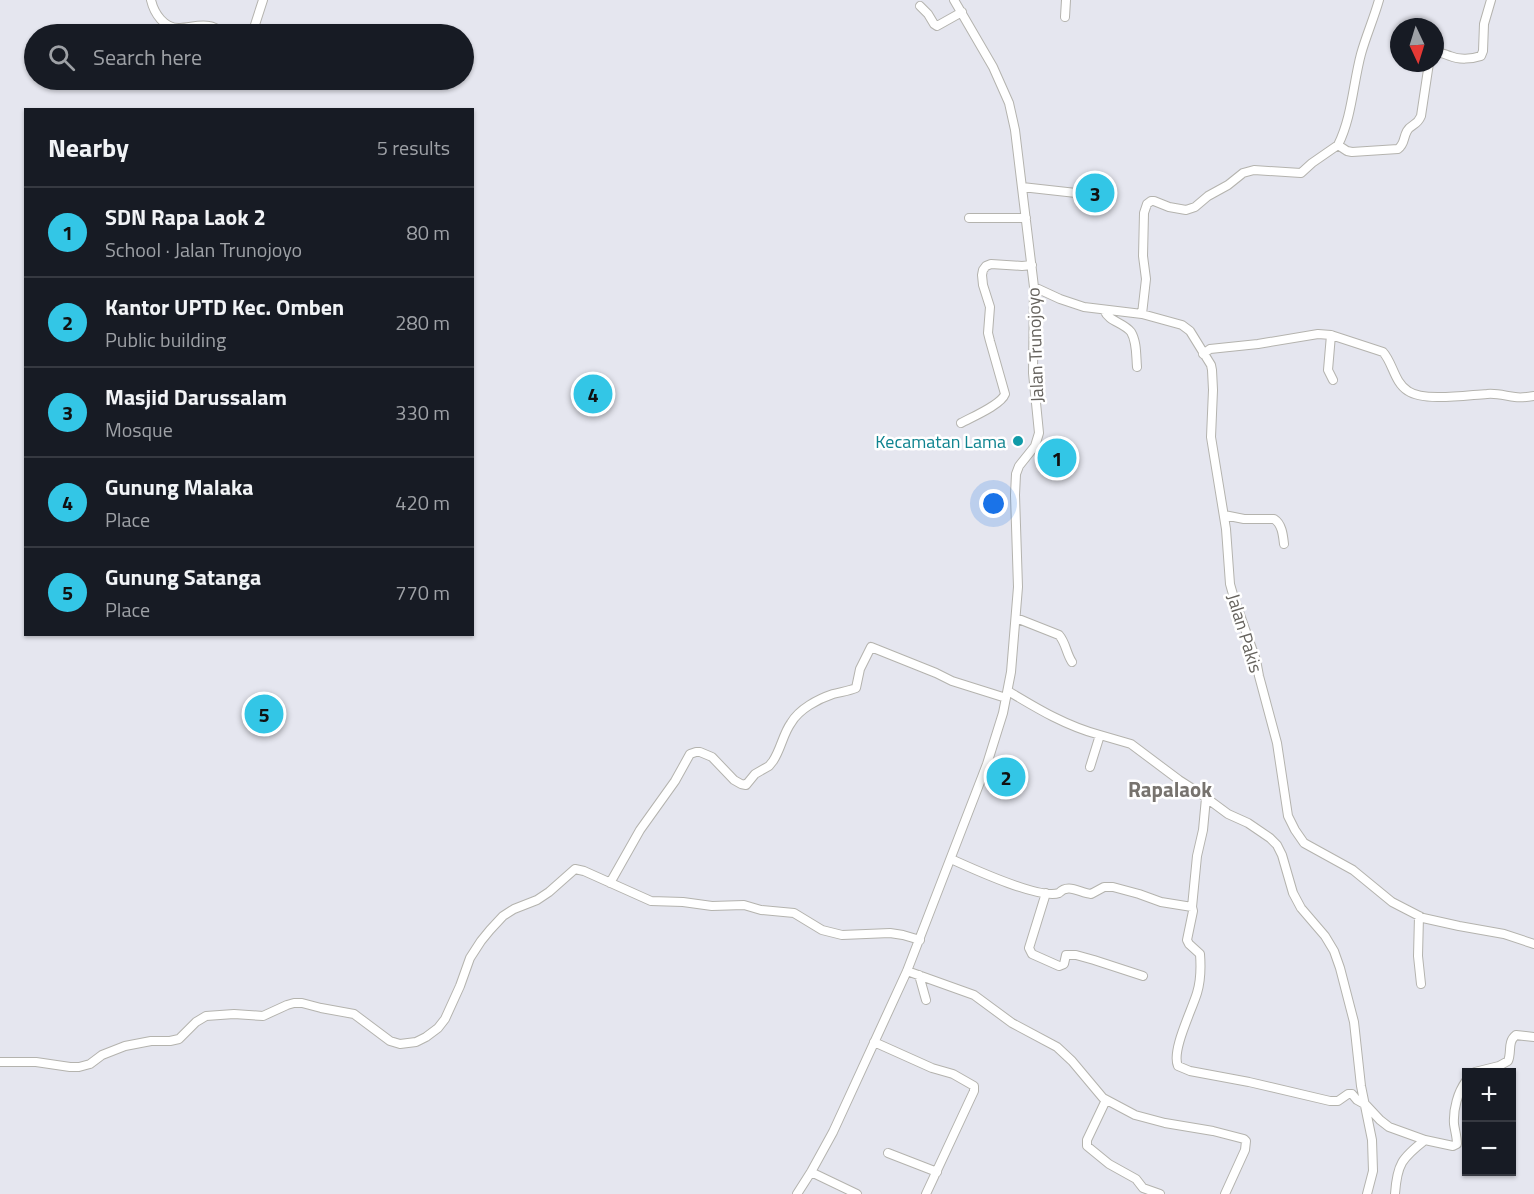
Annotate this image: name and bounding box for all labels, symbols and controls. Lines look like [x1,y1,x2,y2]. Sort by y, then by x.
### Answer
north arrow [1390,18,1444,72]
search box [24,24,474,90]
text: Search here [93,40,202,74]
icon: search [45,41,78,74]
text: Nearby [48,128,129,167]
text: 5 results [377,132,450,163]
pin: 3 [1076,170,1114,216]
text: SDN Rapa Laok 2 [105,200,266,234]
text: 1 [62,217,73,248]
text: 80 m [406,217,450,248]
text: School · Jalan Trunojoyo [105,234,302,265]
street label: Jalan Trunojoyo [1019,287,1051,403]
text: Kantor UPTD Kec. Omben [105,290,344,324]
text: 2 [62,307,73,338]
text: 280 m [395,307,450,338]
text: Public building [105,324,226,355]
pin: 4 [574,372,612,416]
text: Masjid Darussalam [105,380,287,414]
text: 3 [62,397,73,428]
text: 330 m [395,397,450,428]
text: Mosque [105,414,173,445]
place label: Kecamatan Lama [875,428,1006,455]
marker: Kecamatan Lama [1011,434,1025,448]
pin: 1 [1038,436,1076,480]
text: Gunung Malaka [105,470,254,504]
text: 4 [62,487,73,518]
text: 420 m [395,487,450,518]
your location [979,489,1008,518]
text: Place [105,504,150,535]
text: Gunung Satanga [105,560,261,594]
text: 5 [62,577,73,608]
text: 770 m [395,577,450,608]
street label: Jalan Pakis [1220,590,1270,676]
text: Place [105,594,150,625]
pin: 5 [244,692,284,736]
pin: 2 [986,754,1026,800]
district label: Rapalaok [1128,773,1212,805]
map controls [1462,1068,1516,1176]
button: + [1462,1068,1516,1122]
button: − [1462,1122,1516,1176]

